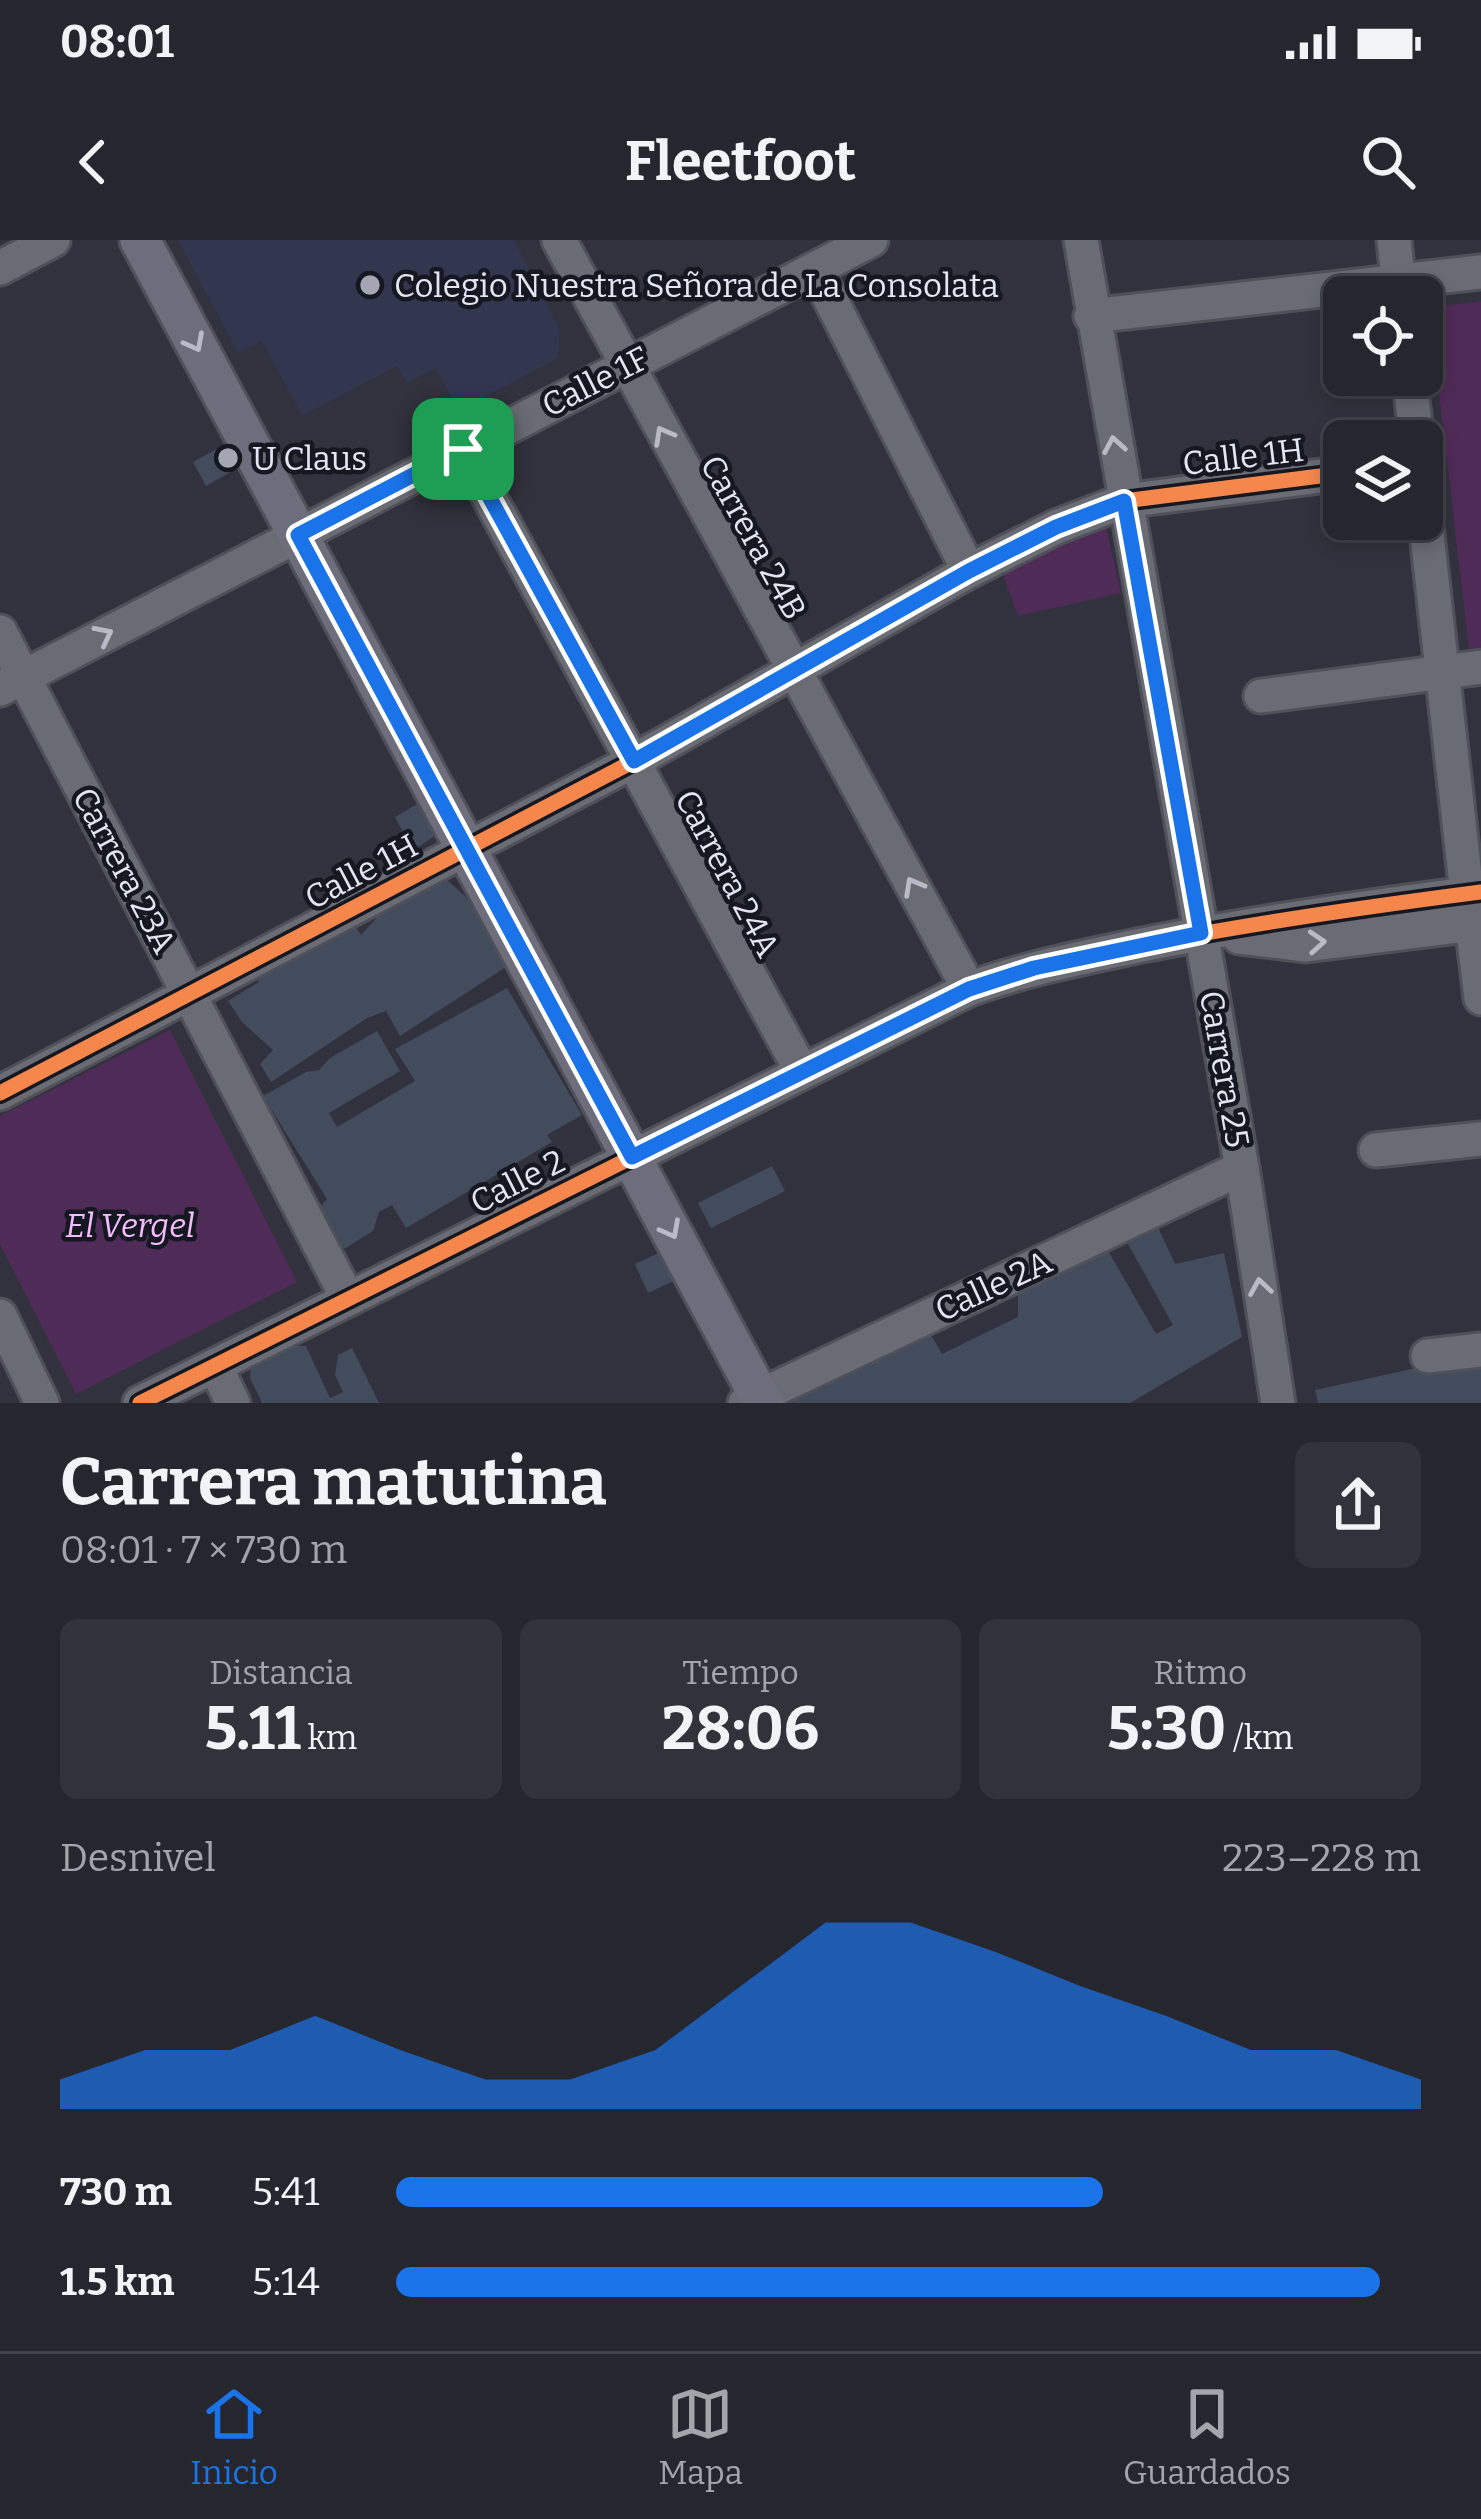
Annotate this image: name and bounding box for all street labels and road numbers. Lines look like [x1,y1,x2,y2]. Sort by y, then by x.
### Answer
street label: Calle 1F [535,338,655,426]
street label: Calle 1H [1180,430,1306,484]
street label: Carrera 24B [692,448,815,626]
street label: Carrera 23A [64,781,185,961]
street label: Carrera 24A [666,783,788,964]
street label: Calle 1H [298,826,425,918]
street label: Carrera 25 [1191,988,1257,1151]
street label: Calle 2 [464,1141,571,1222]
street label: Calle 2A [929,1241,1058,1330]

